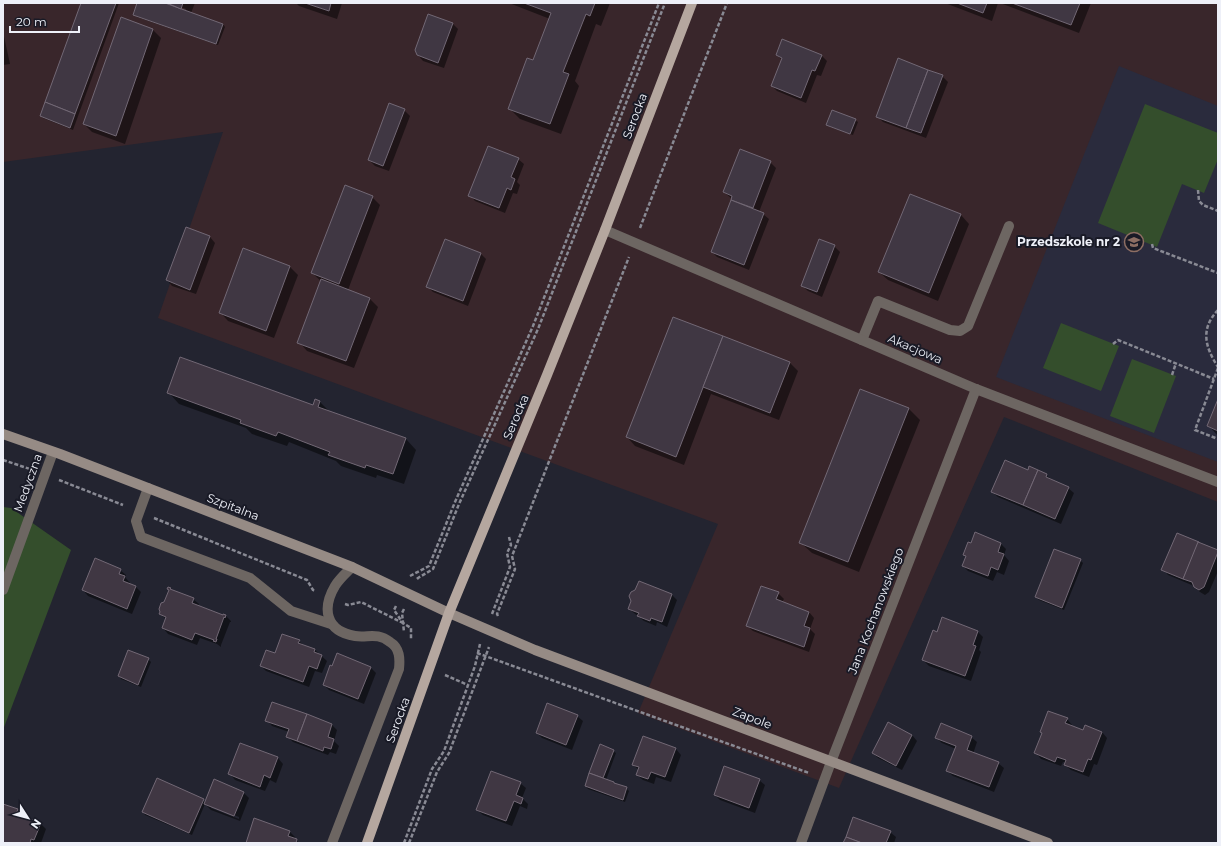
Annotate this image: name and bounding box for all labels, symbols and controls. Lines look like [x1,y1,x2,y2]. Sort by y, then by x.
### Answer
scale bar [10,8,79,34]
text: 20 m [16,14,47,29]
street label: Serocka [619,91,650,141]
school or university icon: Przedszkole nr 2 [1123,231,1145,253]
place label: Przedszkole nr 2 [1017,234,1120,249]
street label: Akacjowa [886,330,945,367]
street label: Serocka [499,392,532,442]
street label: Medyczna [10,452,45,514]
street label: Szpitalna [205,490,261,523]
street label: Jana Kochanowskiego [844,545,907,677]
street label: Serocka [382,695,413,745]
street label: Zapole [730,703,774,732]
north arrow [8,798,48,838]
text: N [28,816,44,832]

